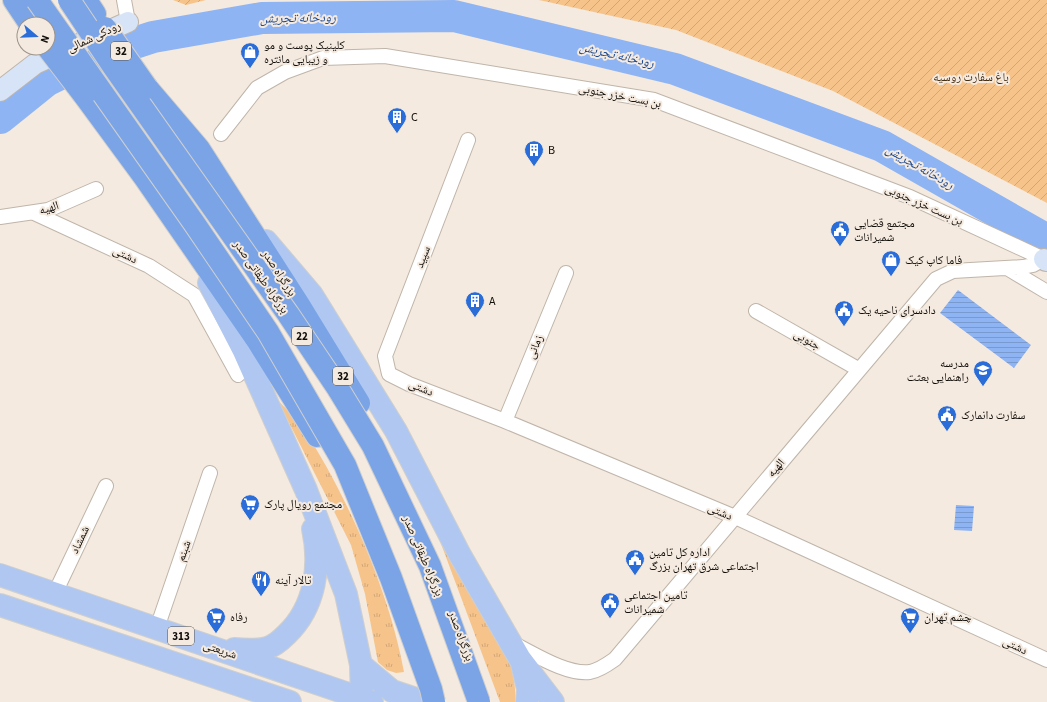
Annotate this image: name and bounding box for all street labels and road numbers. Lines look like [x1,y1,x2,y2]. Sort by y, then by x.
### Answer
street label: رودکی شمالی [64,17,124,57]
road number: 32 [111,42,131,60]
street label: بن بست خزر جنوبی [577,80,663,112]
street label: بن بست خزر جنوبی [882,180,966,230]
street label: الهیه [37,197,61,219]
street label: بزرگراه طبقاتی صدر [229,236,293,317]
street label: دشتی [110,242,140,268]
street label: سپید [411,243,435,270]
street label: بزرگراه صدر [257,246,300,300]
street label: جنوبی [790,326,824,355]
road number: 22 [292,327,312,345]
street label: زمانی [522,332,548,362]
road number: 32 [333,367,353,385]
street label: دشتی [406,375,436,401]
street label: الهیه [763,455,789,481]
street label: دشتی [705,499,735,525]
street label: بزرگراه طبقاتی صدر [398,512,448,599]
street label: شمشاد [66,523,94,557]
street label: شبنم [173,538,196,564]
street label: بزرگراه صدر [444,607,478,664]
road number: 313 [168,627,194,645]
street label: دشتی [1000,633,1030,659]
street label: شریعتی [201,636,239,664]

